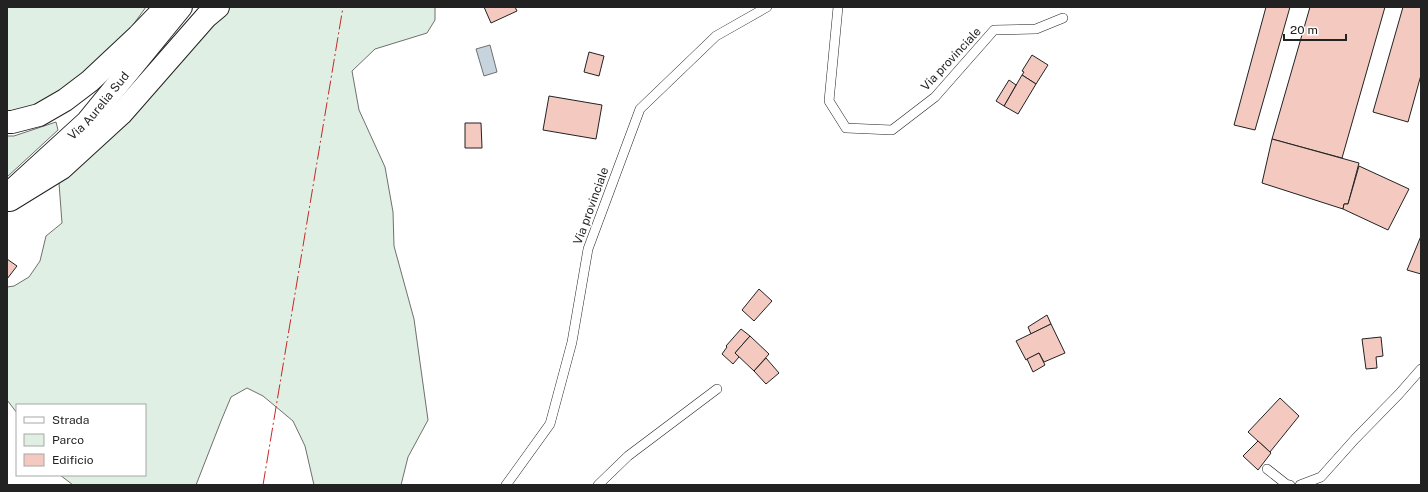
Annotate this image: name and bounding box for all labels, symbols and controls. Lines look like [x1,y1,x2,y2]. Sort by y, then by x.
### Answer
scale bar [1284,16,1346,42]
text: 20 m [1290,23,1318,37]
street label: Via provinciale [918,24,984,93]
street label: Via Aurelia Sud [65,69,132,143]
street label: Via provinciale [571,165,612,247]
legend [16,404,146,476]
text: Strada [52,413,89,427]
text: Parco [52,433,84,447]
text: Edificio [52,453,94,467]

